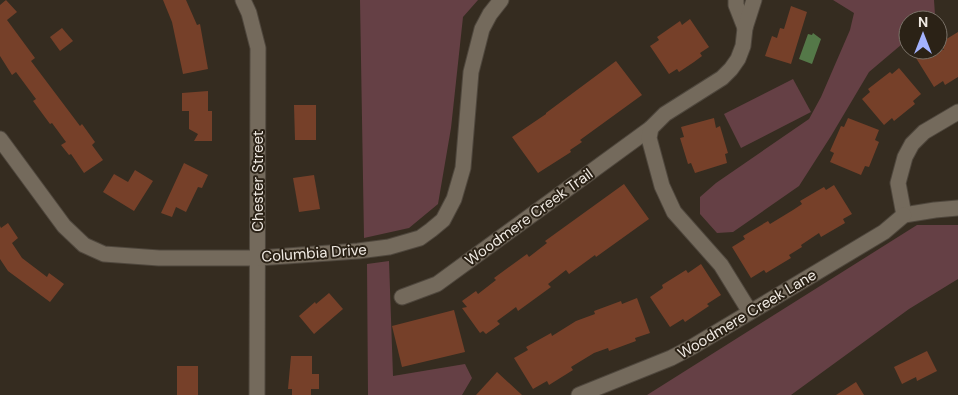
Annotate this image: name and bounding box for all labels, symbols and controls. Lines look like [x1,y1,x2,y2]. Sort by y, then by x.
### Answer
north arrow [898,10,948,60]
text: N [918,13,928,31]
street label: Chester Street [248,130,268,232]
street label: Woodmere Creek Trail [461,164,597,270]
street label: Columbia Drive [261,239,367,267]
street label: Woodmere Creek Lane [674,265,820,363]

